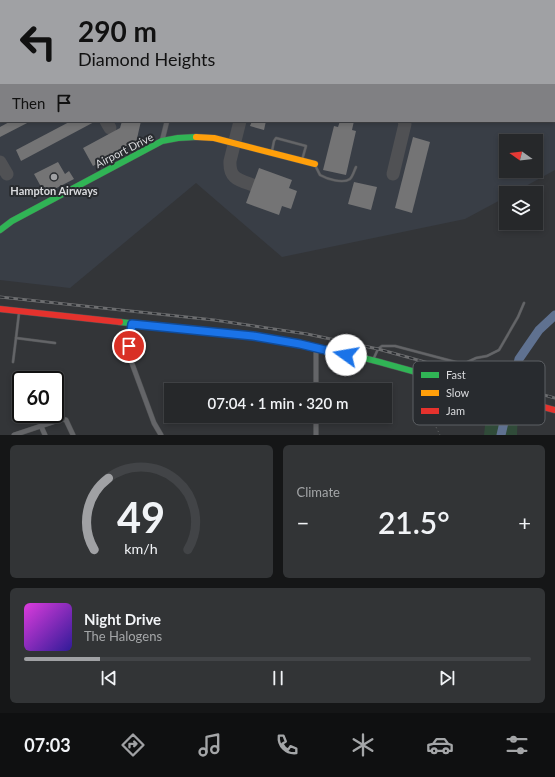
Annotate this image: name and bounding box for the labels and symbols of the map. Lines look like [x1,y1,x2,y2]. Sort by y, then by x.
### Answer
street label: Airport Drive [93,130,155,170]
north arrow [499,134,543,178]
marker: Hampton Airways [49,172,59,182]
place label: Hampton Airways [10,184,98,197]
pin [112,329,146,363]
position arrow [325,334,367,376]
legend [413,361,545,425]
text: Fast [446,368,466,381]
speed limit sign: 60 [12,371,64,423]
text: Slow [446,386,470,399]
text: Jam [446,404,465,417]

